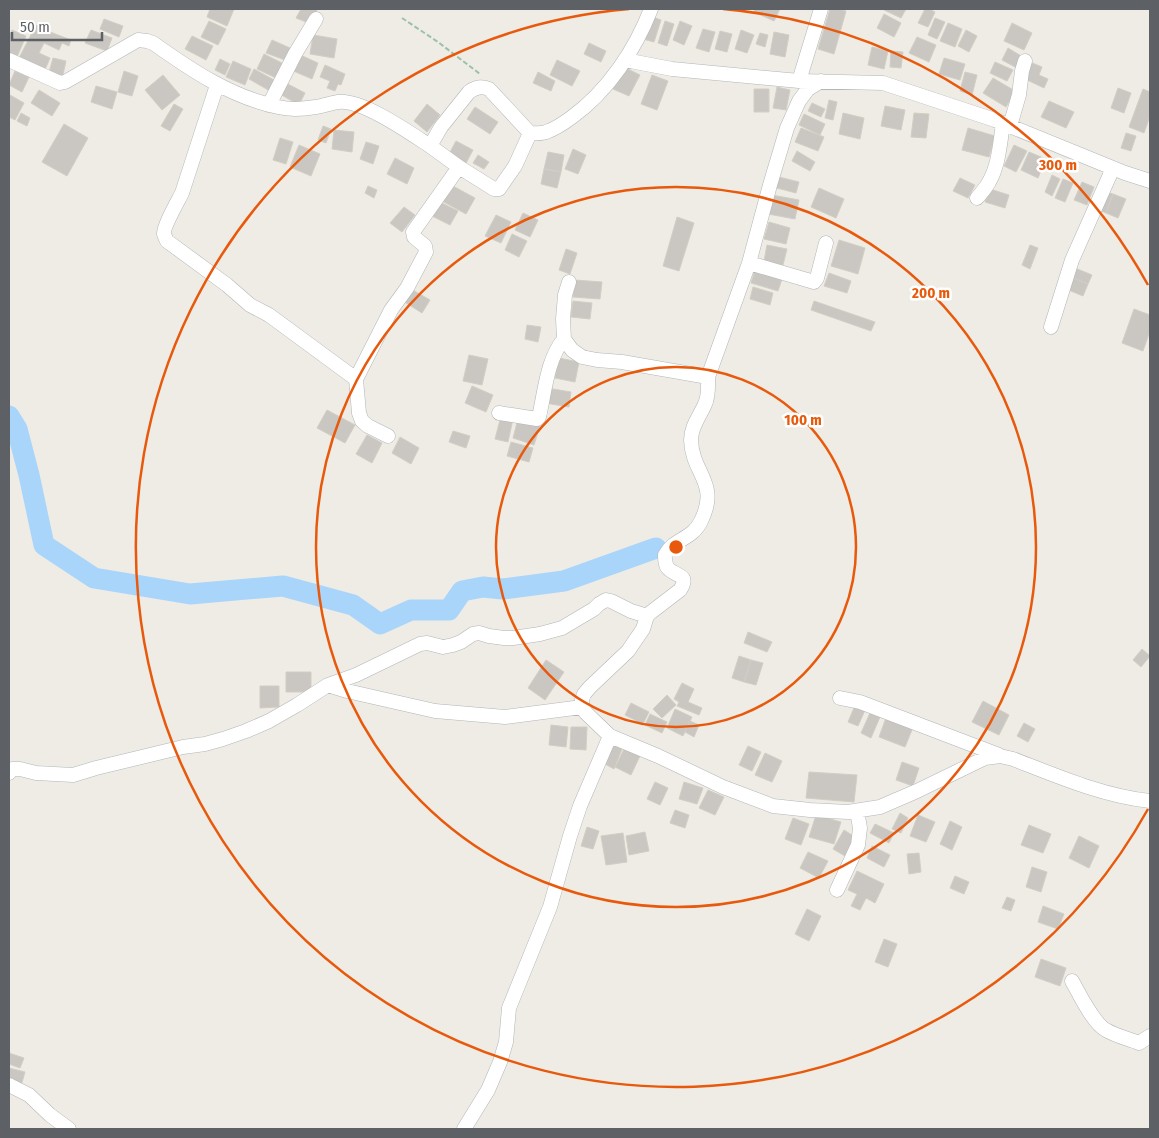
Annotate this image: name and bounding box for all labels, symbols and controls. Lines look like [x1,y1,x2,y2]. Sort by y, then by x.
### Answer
scale bar [12,10,102,42]
text: 50 m [20,18,50,36]
text: 300 m [1038,156,1077,174]
text: 200 m [911,284,950,302]
text: 100 m [784,411,822,429]
centre of rings [667,538,685,556]

